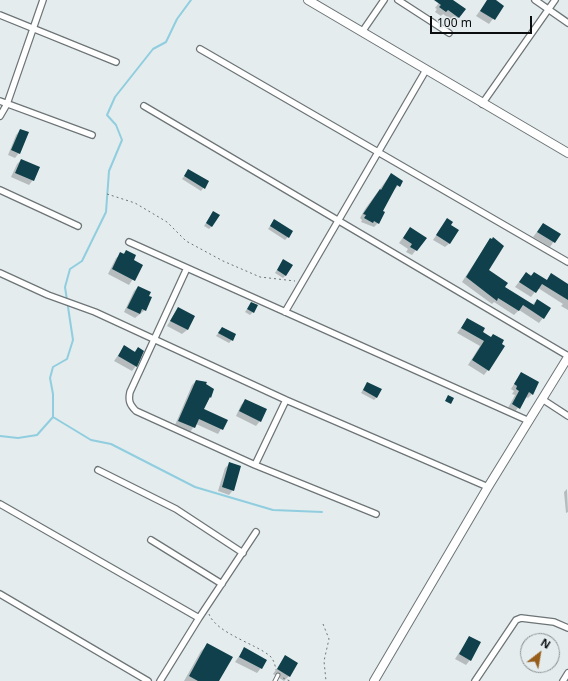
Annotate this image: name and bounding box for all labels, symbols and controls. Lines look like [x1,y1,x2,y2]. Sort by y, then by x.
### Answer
scale bar [432,8,534,34]
text: 100 m [437,14,472,31]
north arrow [520,633,560,673]
text: N [538,634,554,652]

